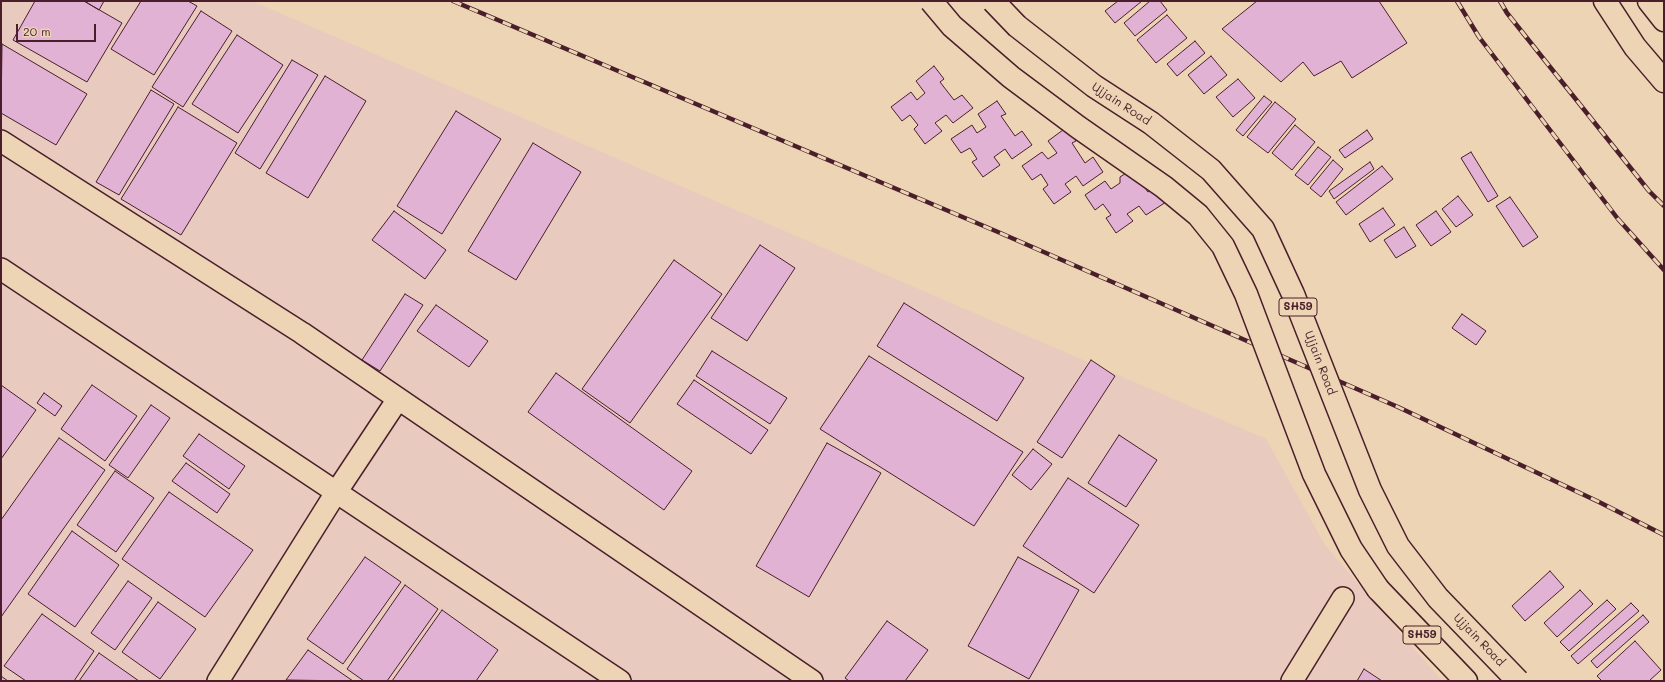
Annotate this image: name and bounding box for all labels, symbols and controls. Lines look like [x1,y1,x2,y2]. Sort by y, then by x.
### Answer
scale bar [18,16,98,42]
text: 20 m [23,23,51,39]
street label: Ujjain Road [1089,80,1153,128]
road number: SH59 [1279,298,1317,316]
street label: Ujjain Road [1301,329,1339,397]
street label: Ujjain Road [1450,611,1508,669]
road number: SH59 [1403,626,1441,644]

